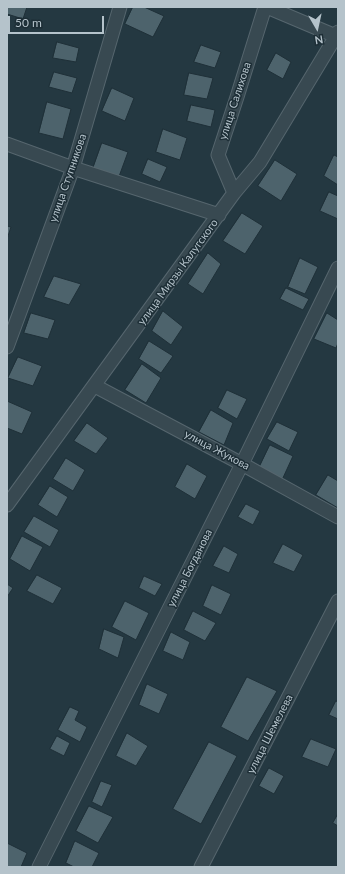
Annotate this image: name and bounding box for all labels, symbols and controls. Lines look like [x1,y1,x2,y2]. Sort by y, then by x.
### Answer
scale bar [10,8,106,34]
north arrow [297,8,337,48]
text: 50 m [15,15,42,30]
text: N [314,33,324,47]
street label: улица Салихова [216,61,254,141]
street label: улица Ступникова [47,132,89,224]
street label: улица Мирзы Калугского [135,216,221,328]
street label: улица Жукова [182,427,252,473]
street label: улица Богданова [165,527,215,609]
street label: улица Шемелева [244,692,296,776]

